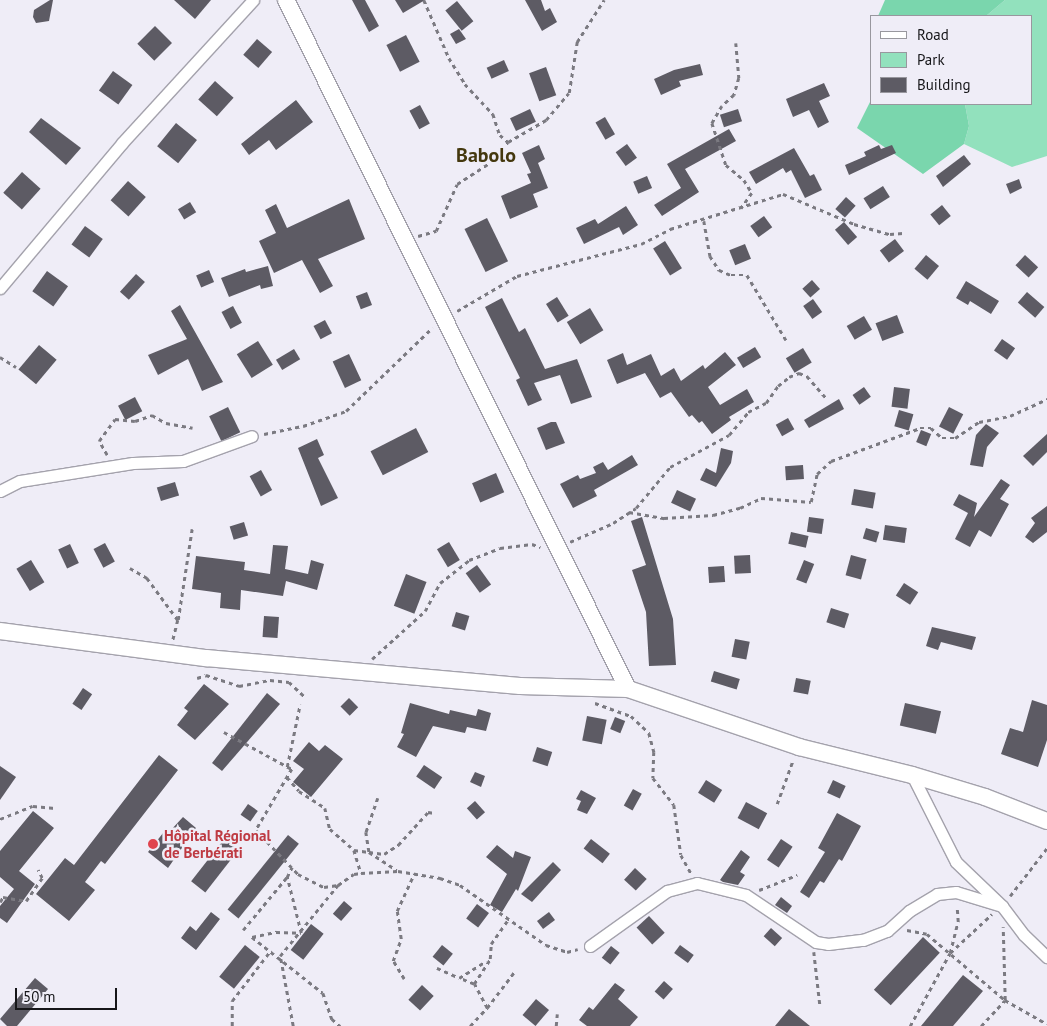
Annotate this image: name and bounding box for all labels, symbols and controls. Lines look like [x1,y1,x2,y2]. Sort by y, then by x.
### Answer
legend [870,15,1032,105]
text: Road [917,25,949,44]
text: Park [917,50,945,69]
text: Building [917,75,971,94]
district label: Babolo [456,143,516,167]
place label: Hôpital Régional de Berbérati [164,826,271,861]
marker: Hôpital Régional de Berbérati [146,837,160,851]
scale bar [18,978,120,1010]
text: 50 m [23,987,56,1006]

